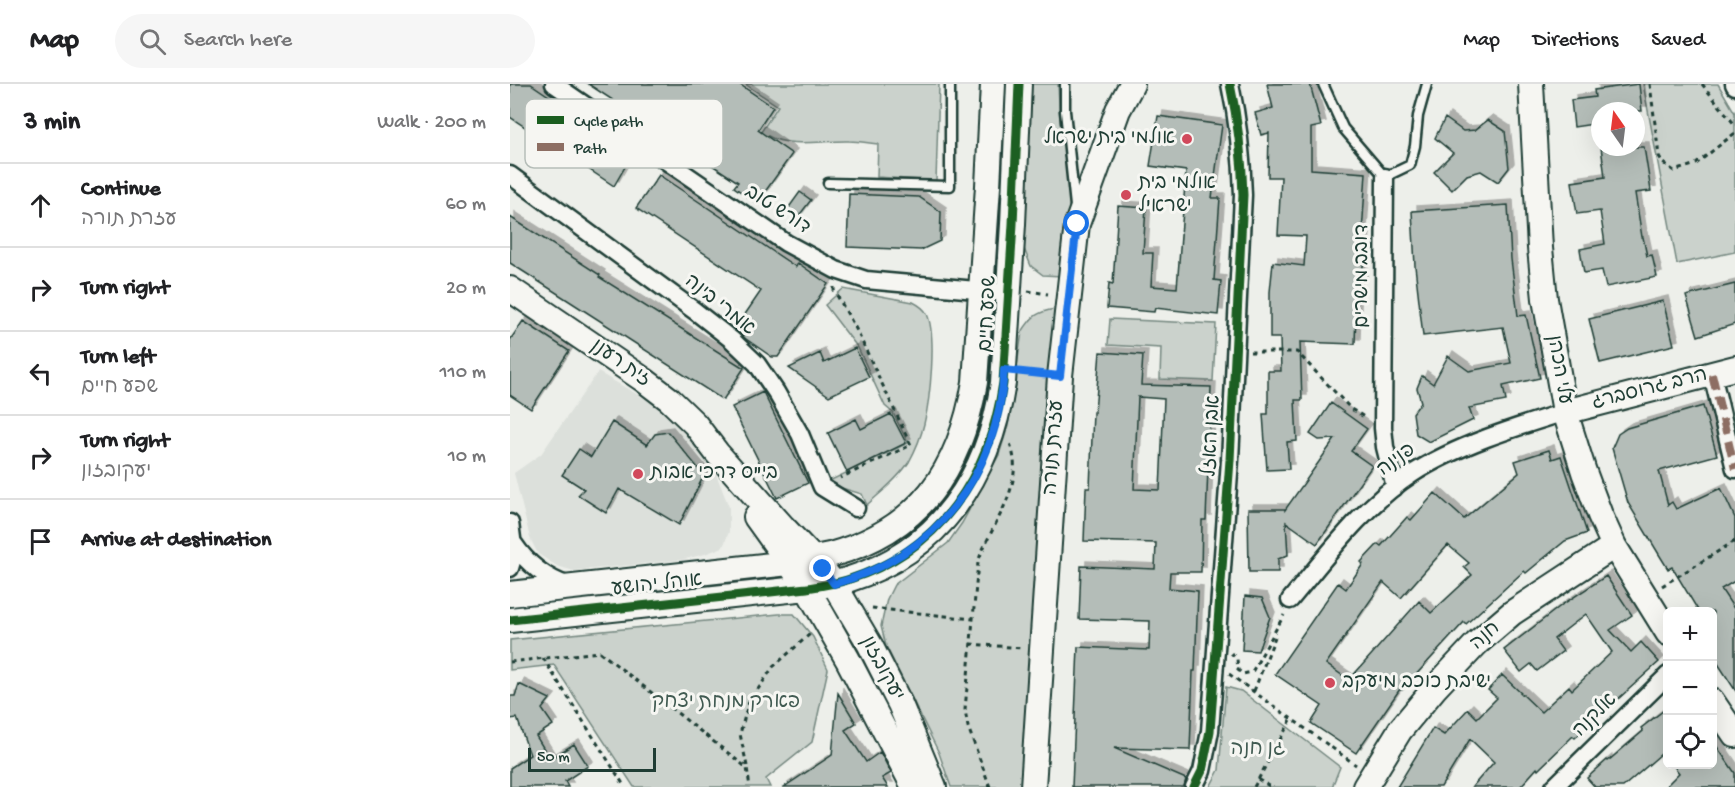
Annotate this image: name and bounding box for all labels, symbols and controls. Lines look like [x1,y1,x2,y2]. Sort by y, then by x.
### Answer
search box [115,14,535,68]
text: Map [30,25,79,58]
icon: search [136,25,169,58]
text: Search here [184,28,292,54]
text: Map [1463,29,1500,54]
text: Directions [1533,29,1618,54]
text: Saved [1651,29,1705,54]
legend [525,99,723,168]
north arrow [1591,102,1645,156]
text: 3 min [24,108,80,139]
text: Walk · 200 m [377,112,486,135]
text: Cycle path [574,114,644,133]
place label: אולמי בית ישראל [1044,126,1175,151]
marker: אולמי בית ישראל [1180,132,1194,146]
text: Path [573,141,607,160]
place label: אולמי בית ישרא'ל [1137,171,1216,219]
text: Continue [81,177,161,203]
street label: דורש טוב [740,180,815,241]
marker: אולמי בית ישרא'ל [1119,188,1133,202]
icon: ahead [24,189,57,222]
text: 60 m [446,194,486,217]
text: עזרת תורה [81,209,176,232]
route start [1063,210,1089,236]
street label: דובב מישרים [1352,224,1375,328]
street label: אמרי בינה [679,271,759,341]
icon: right [24,273,57,306]
street label: שפע חיים [976,275,1002,353]
text: Turn right [81,276,169,302]
text: 20 m [446,278,486,301]
street label: עלי הכהן [1541,333,1577,407]
street label: זית רענן [586,335,654,393]
text: Turn left [81,345,155,371]
icon: left [24,357,57,390]
text: 110 m [440,362,486,385]
street label: הרב גרוסברג [1590,365,1710,415]
text: שפע חיים [81,377,158,400]
street label: אבן האזל [1197,395,1227,477]
street label: עזרת תורה [1040,400,1070,496]
text: Turn right [81,429,169,455]
street label: פנינה [1373,439,1421,483]
icon: right [24,441,57,474]
text: 10 m [448,446,486,469]
text: יעקובזון [81,461,151,484]
place label: בי"ס דרכי אבות [649,463,778,486]
marker: בי"ס דרכי אבות [631,467,645,481]
icon: arrive [24,525,57,558]
text: Arrive at destination [81,528,271,554]
route end [809,555,835,581]
street label: אוהל יהושע [610,568,703,602]
map controls [1663,607,1717,769]
button: + [1663,607,1717,661]
street label: חנה [1466,618,1506,656]
street label: יעקובזון [854,633,908,705]
button: − [1663,661,1717,715]
place label: ישיבת כוכב מיעקב [1342,672,1491,695]
marker: ישיבת כוכב מיעקב [1323,676,1337,690]
street label: אלקנה [1568,688,1623,743]
park label: פארק מנחת יצחק [652,692,800,715]
button: locate [1663,715,1717,769]
park label: גן חנה [1231,739,1285,762]
scale bar [528,745,656,772]
text: 50 m [537,749,570,768]

